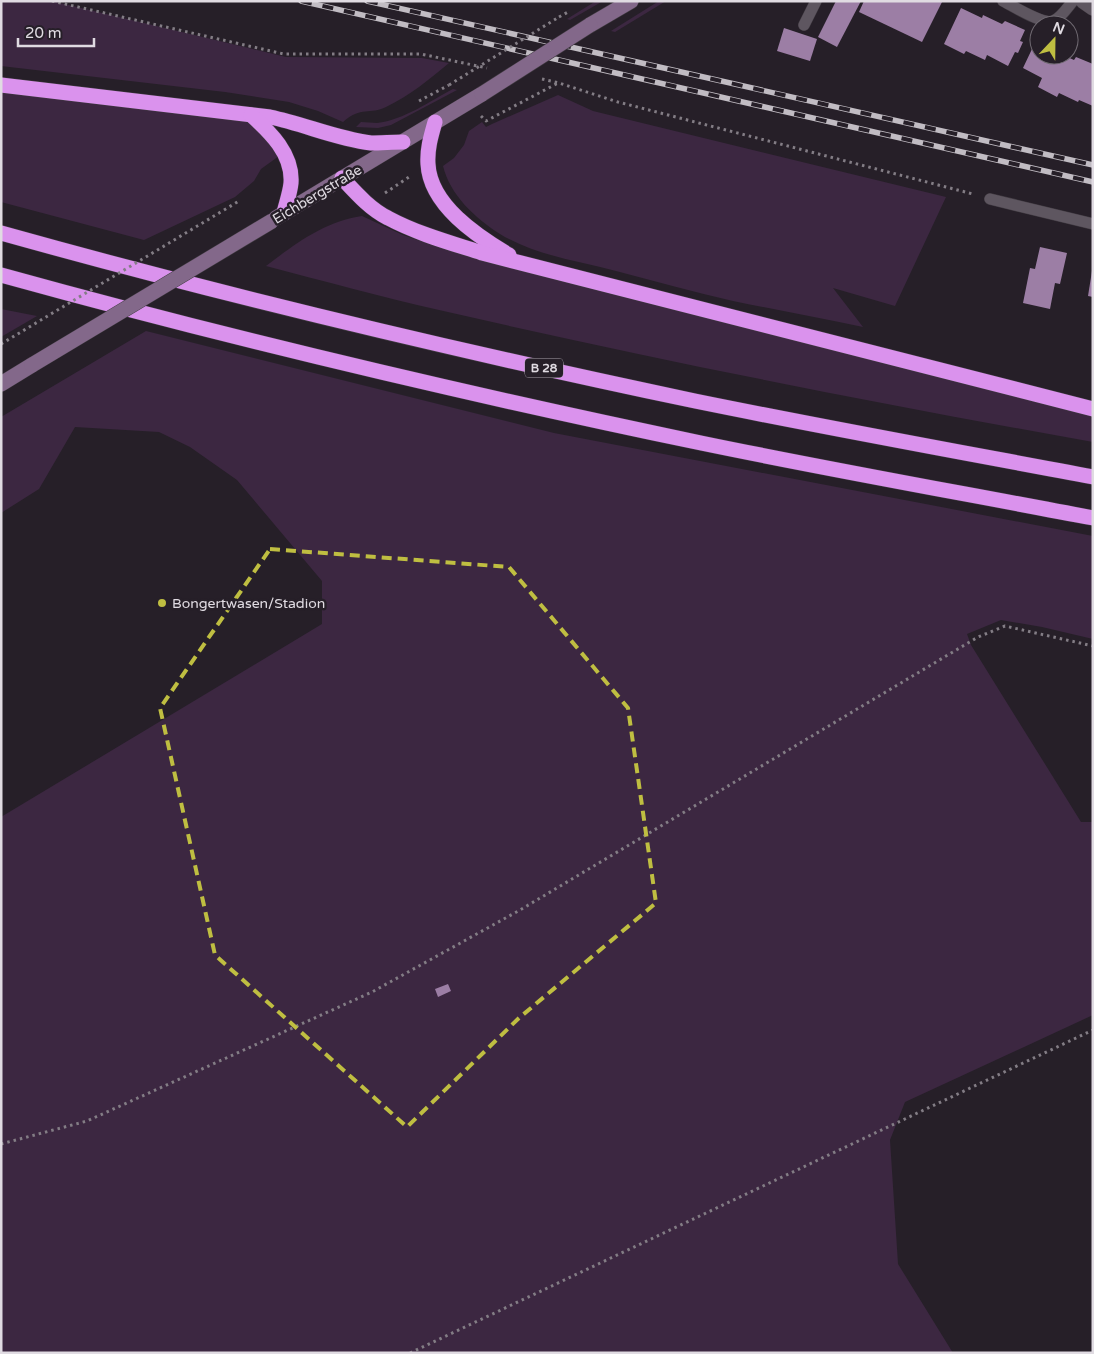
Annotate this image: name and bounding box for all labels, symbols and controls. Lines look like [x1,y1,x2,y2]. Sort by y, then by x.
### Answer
scale bar [18,15,94,47]
north arrow [1029,15,1079,65]
text: N [1050,18,1067,38]
text: 20 m [25,24,62,42]
street label: Eichbergstraße [270,161,365,228]
road number: B 28 [525,358,563,378]
place label: Bongertwasen/Stadion [172,595,325,612]
marker: Bongertwasen/Stadion [156,597,168,609]

